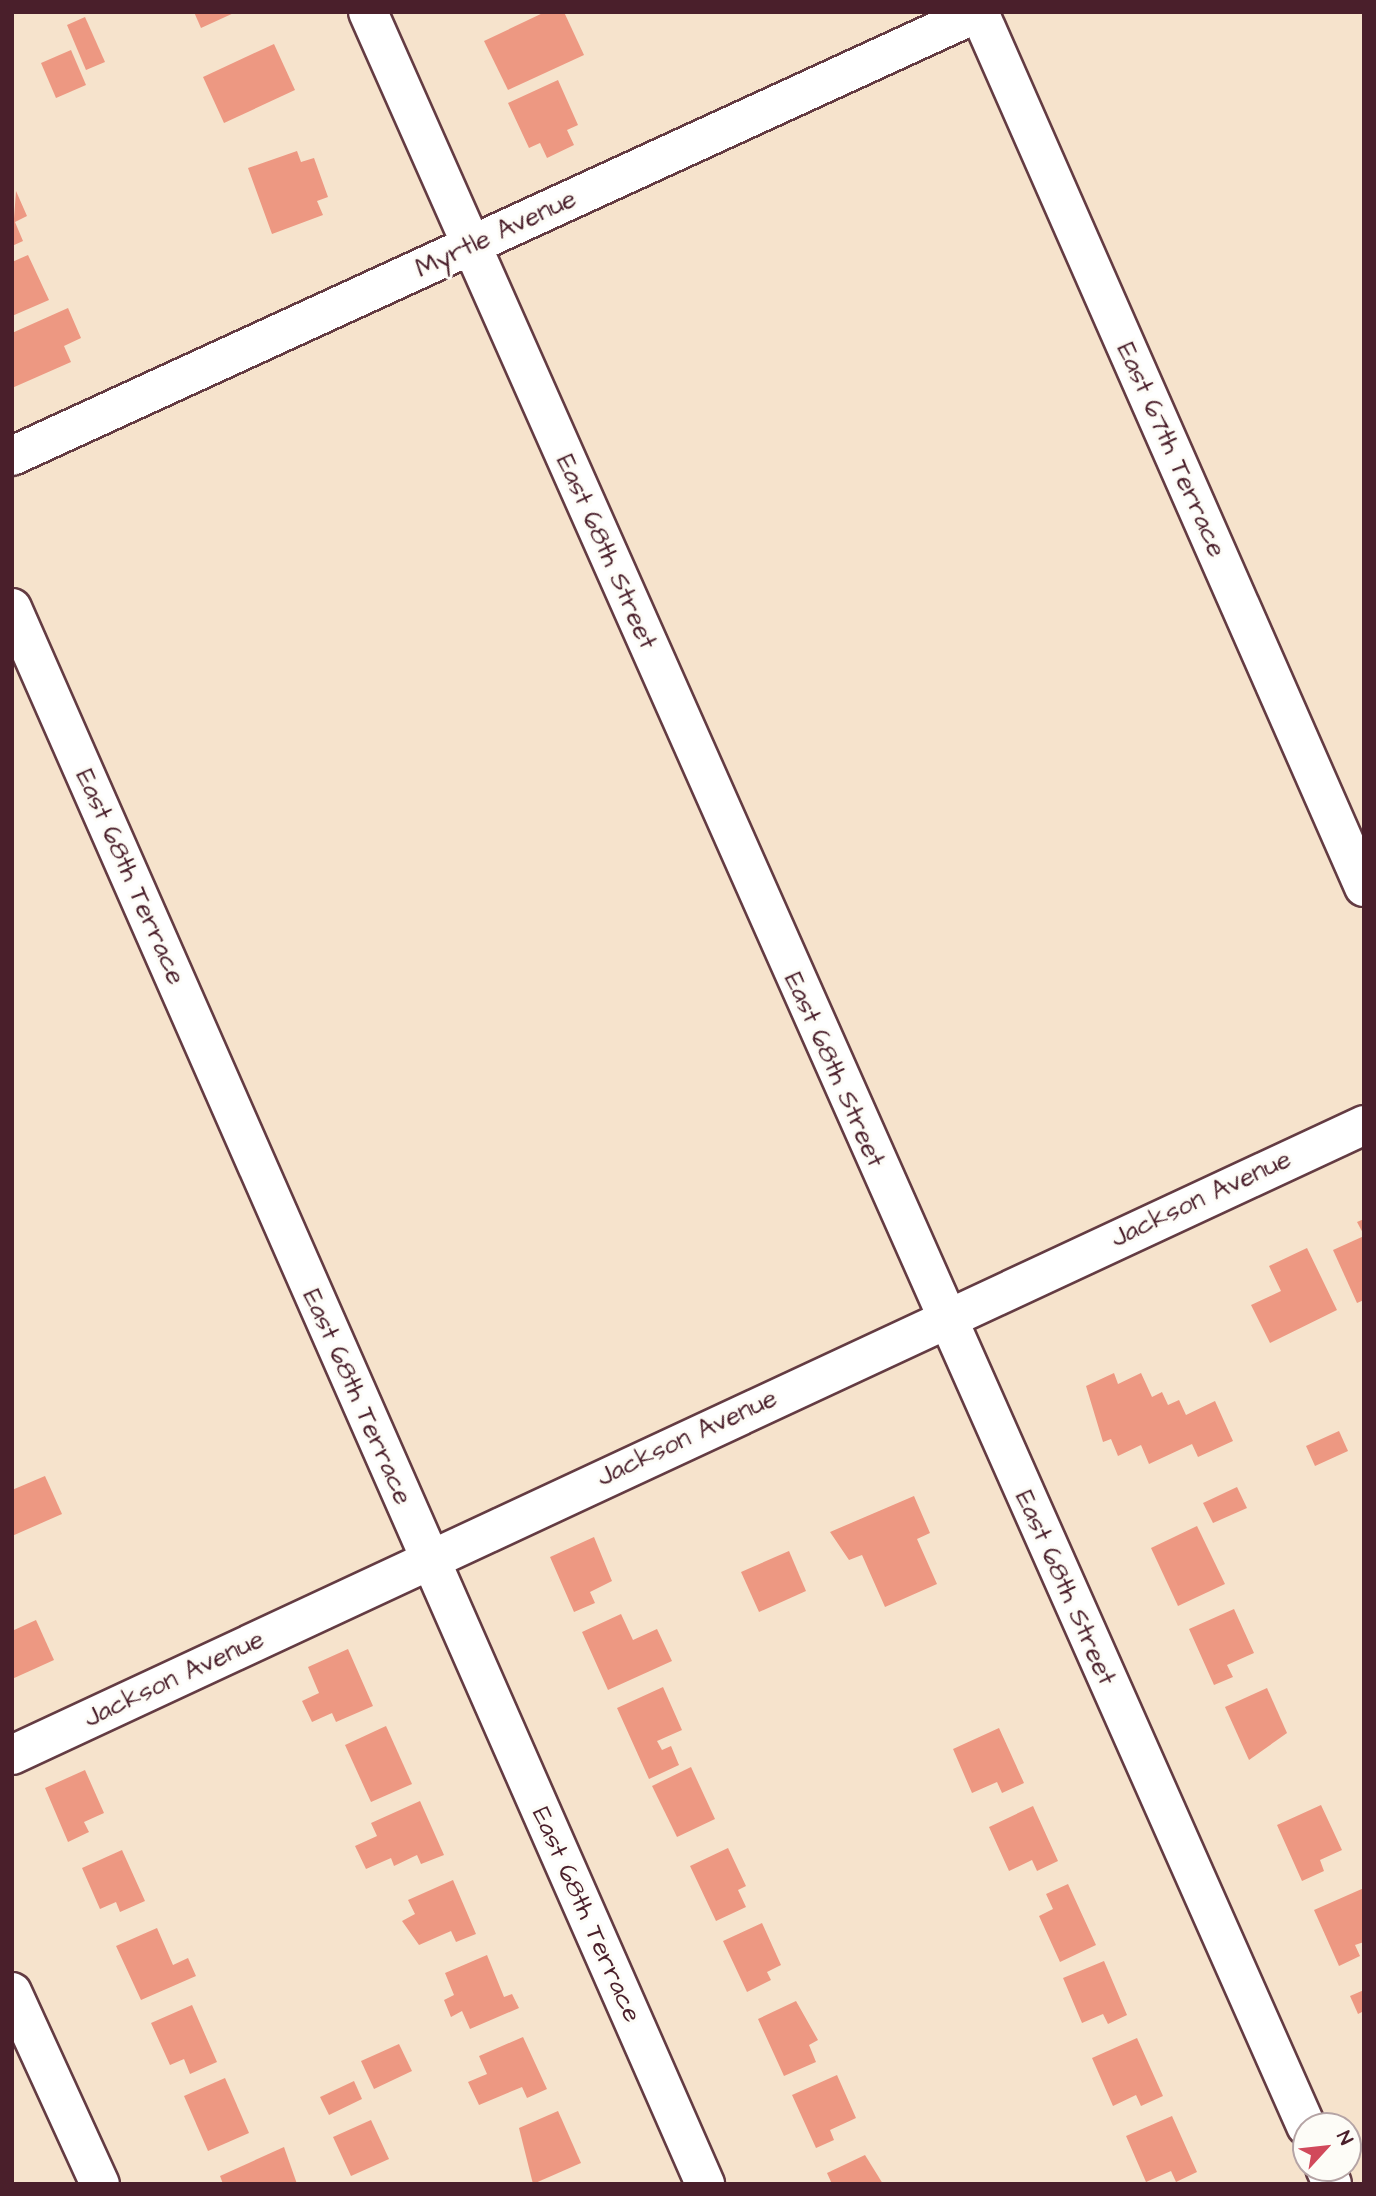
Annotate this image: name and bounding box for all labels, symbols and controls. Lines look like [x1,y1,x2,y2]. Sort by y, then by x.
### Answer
street label: Myrtle Avenue [411,183,581,285]
street label: East 67th Terrace [1110,338,1232,562]
street label: East 68th Street [549,450,663,654]
street label: East 68th Terrace [69,765,191,989]
street label: East 68th Street [777,968,891,1172]
street label: Jackson Avenue [1106,1144,1296,1254]
street label: East 68th Terrace [296,1285,418,1509]
street label: Jackson Avenue [592,1383,782,1493]
street label: East 68th Street [1008,1486,1122,1690]
street label: Jackson Avenue [79,1624,269,1734]
street label: East 68th Terrace [525,1803,647,2027]
north arrow [1292,2112,1362,2182]
text: N [1330,2127,1359,2150]

